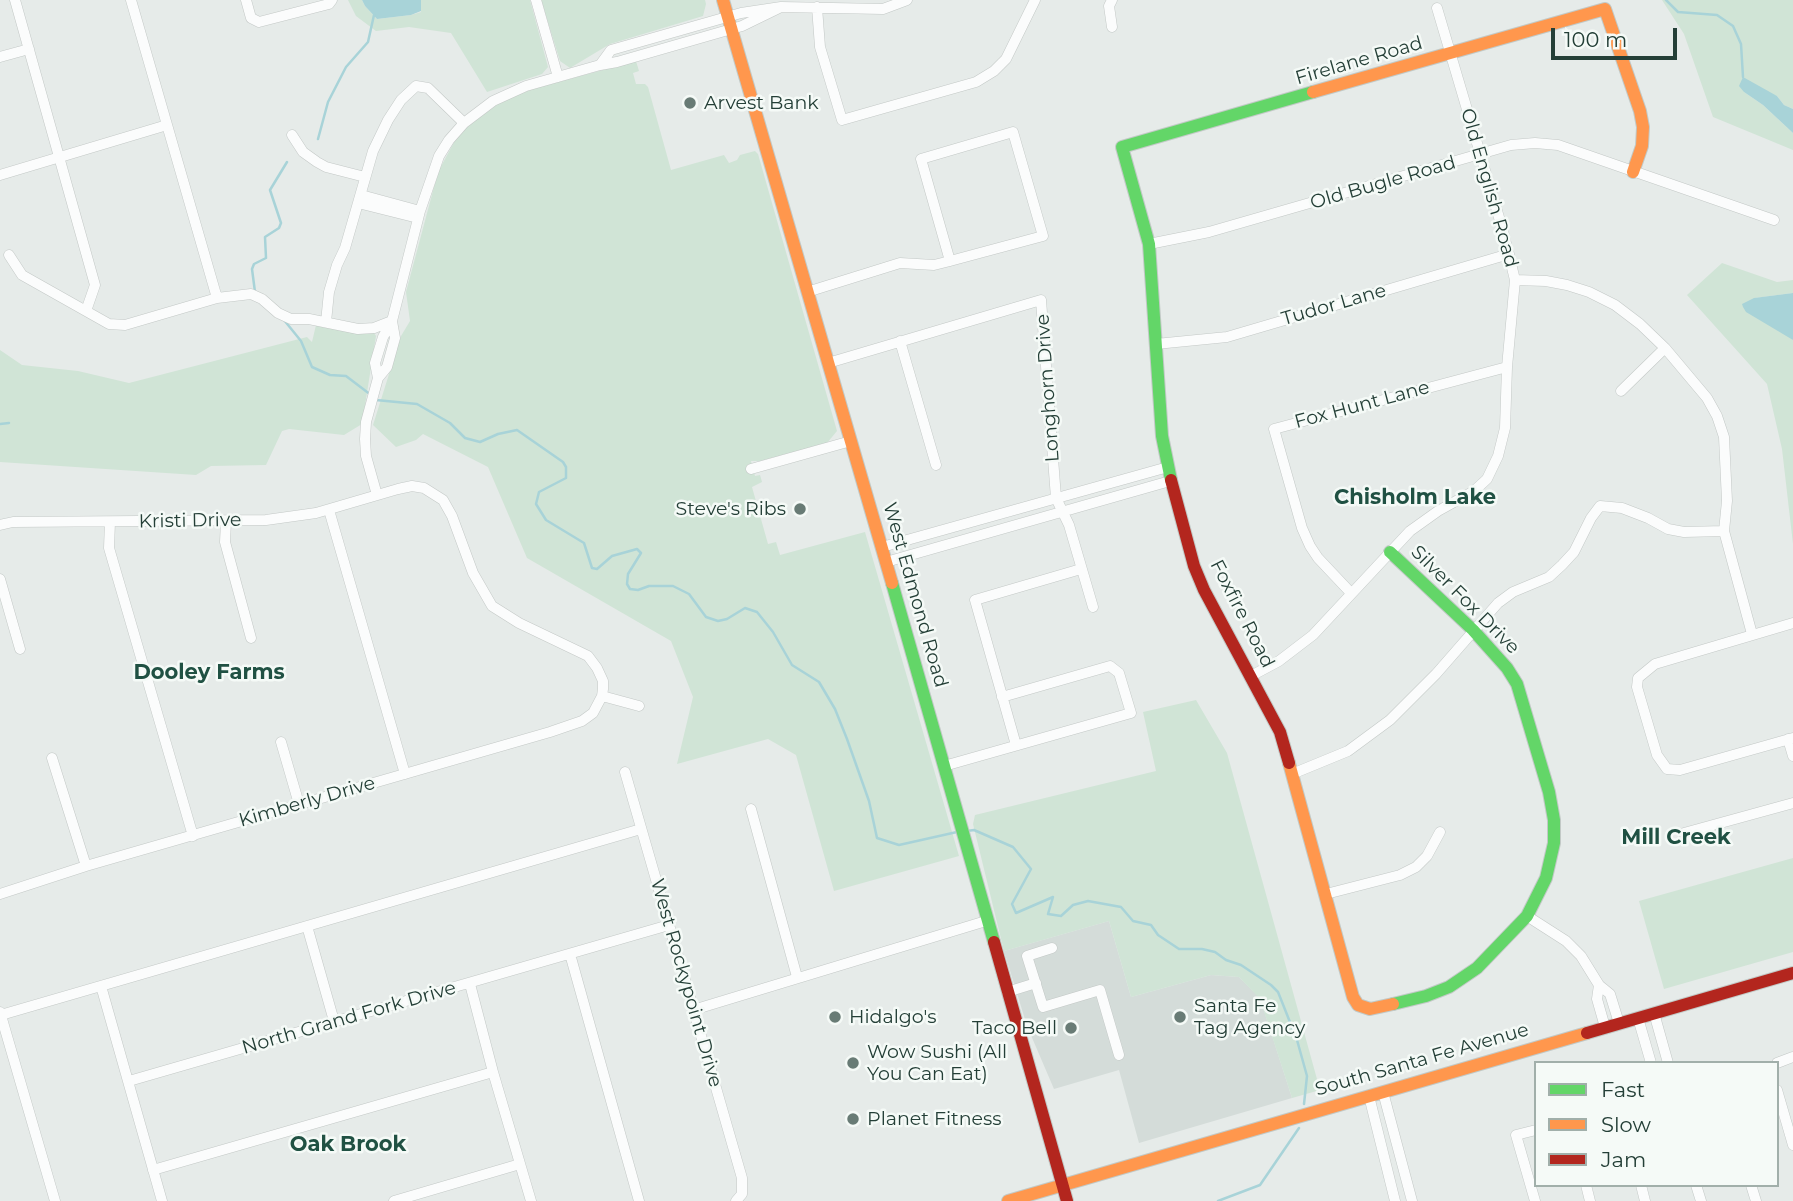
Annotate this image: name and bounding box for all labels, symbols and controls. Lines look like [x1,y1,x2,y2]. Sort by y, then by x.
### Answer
scale bar [1555,14,1681,58]
text: 100 m [1564,27,1627,52]
street label: Firelane Road [1293,32,1425,90]
place label: Arvest Bank [704,92,819,114]
marker: Arvest Bank [682,95,698,111]
street label: Old English Road [1455,106,1523,270]
street label: Old Bugle Road [1308,151,1458,215]
street label: Tudor Lane [1279,279,1389,331]
street label: Longhorn Drive [1031,313,1065,463]
street label: Fox Hunt Lane [1292,376,1432,434]
district label: Chisholm Lake [1334,485,1496,511]
place label: Steve's Ribs [676,498,786,520]
street label: West Edmond Road [878,500,952,690]
marker: Steve's Ribs [792,501,808,517]
street label: Kristi Drive [138,509,242,533]
street label: Silver Fox Drive [1406,541,1524,659]
street label: Foxfire Road [1205,556,1279,672]
district label: Dooley Farms [133,660,285,686]
street label: Kimberly Drive [236,772,378,832]
district label: Mill Creek [1621,825,1731,851]
street label: West Rockypoint Drive [645,876,727,1090]
street label: North Grand Fork Drive [239,977,459,1059]
place label: Santa Fe Tag Agency [1194,995,1305,1039]
place label: Hidalgo's [849,1006,937,1028]
marker: Hidalgo's [827,1009,843,1025]
marker: Santa Fe Tag Agency [1172,1009,1188,1025]
place label: Taco Bell [972,1017,1057,1039]
street label: South Santa Fe Avenue [1313,1019,1531,1101]
marker: Taco Bell [1063,1020,1079,1036]
place label: Wow Sushi (All You Can Eat) [867,1041,1007,1085]
marker: Wow Sushi (All You Can Eat) [845,1055,861,1071]
legend [1534,1061,1779,1187]
text: Fast [1601,1077,1645,1102]
place label: Planet Fitness [867,1108,1002,1130]
marker: Planet Fitness [845,1111,861,1127]
text: Slow [1601,1112,1651,1137]
district label: Oak Brook [290,1132,406,1158]
text: Jam [1601,1147,1646,1172]

